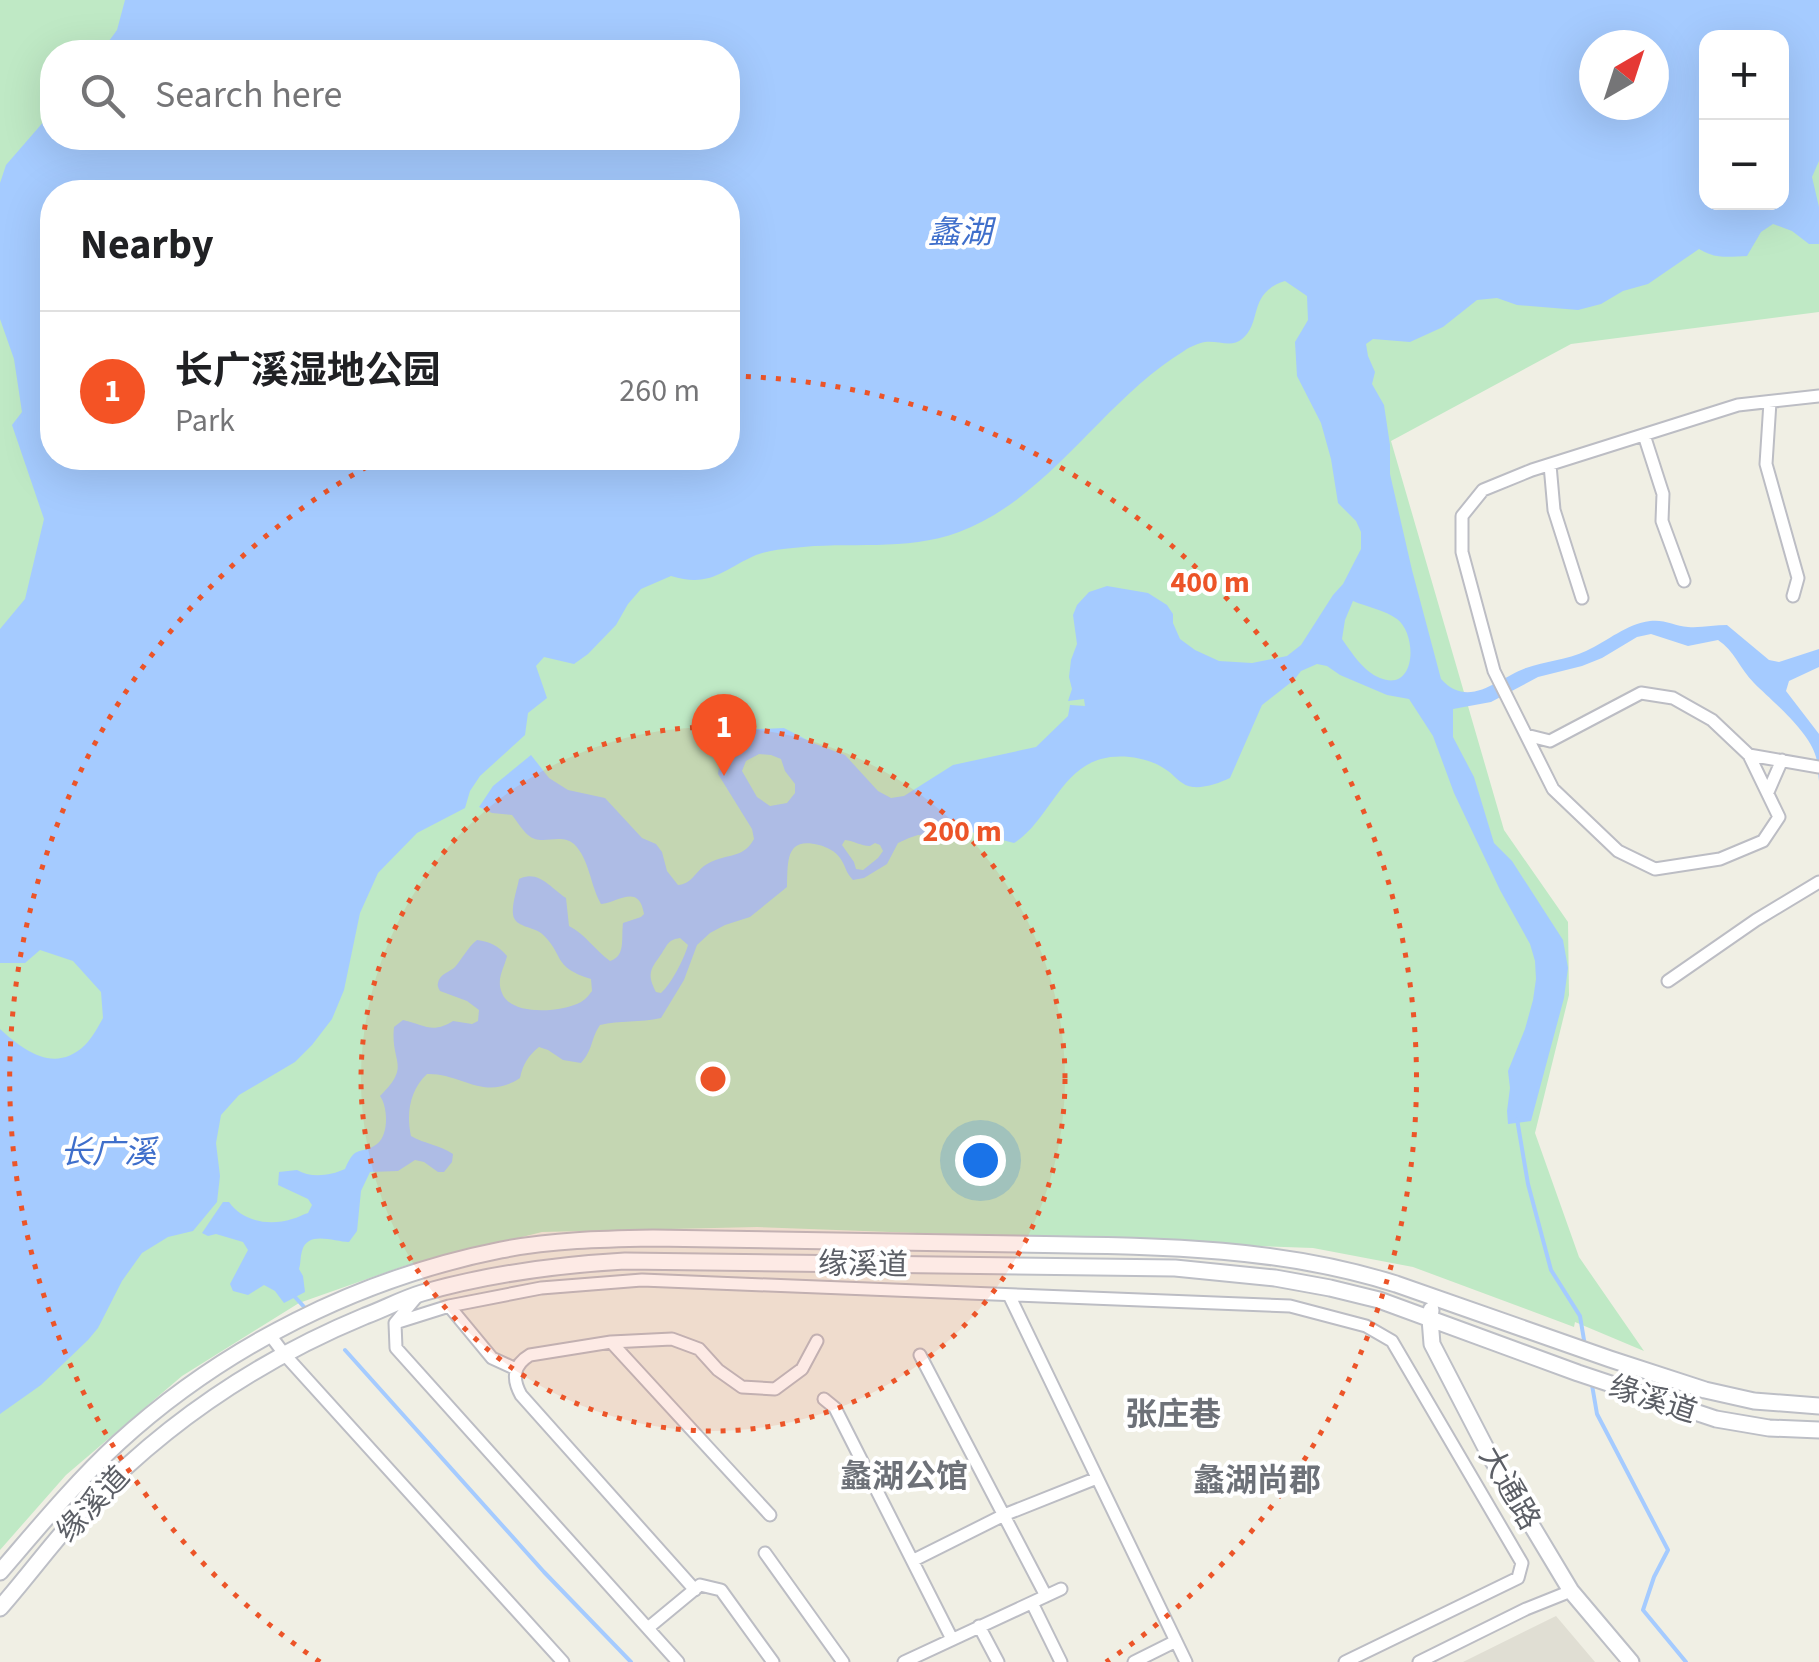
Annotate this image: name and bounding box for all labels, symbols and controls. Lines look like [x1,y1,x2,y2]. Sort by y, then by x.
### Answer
north arrow [1579,30,1669,120]
map controls [1699,30,1789,210]
button: + [1699,30,1789,120]
search box [40,40,740,150]
icon: search [75,68,130,123]
text: Search here [155,68,342,122]
button: − [1699,120,1789,210]
water label: 蠡湖 [928,210,997,256]
text: Nearby [80,215,214,275]
text: 长广溪湿地公园 [175,344,441,398]
text: 1 [104,368,121,414]
text: 260 m [619,368,700,414]
text: Park [175,398,235,444]
text: 400 m [1170,561,1250,604]
pin: 1 [692,694,756,776]
text: 200 m [922,810,1002,853]
centre of rings [695,1061,731,1097]
water label: 长广溪 [60,1130,159,1176]
your location [955,1135,1006,1186]
street label: 缘溪道 [818,1242,908,1287]
street label: 缘溪道 [1603,1365,1702,1434]
district label: 张庄巷 [1125,1392,1221,1438]
street label: 大通路 [1468,1439,1551,1538]
district label: 蠡湖公馆 [840,1454,968,1500]
street label: 缘溪道 [47,1457,140,1552]
district label: 蠡湖尚郡 [1193,1458,1321,1504]

